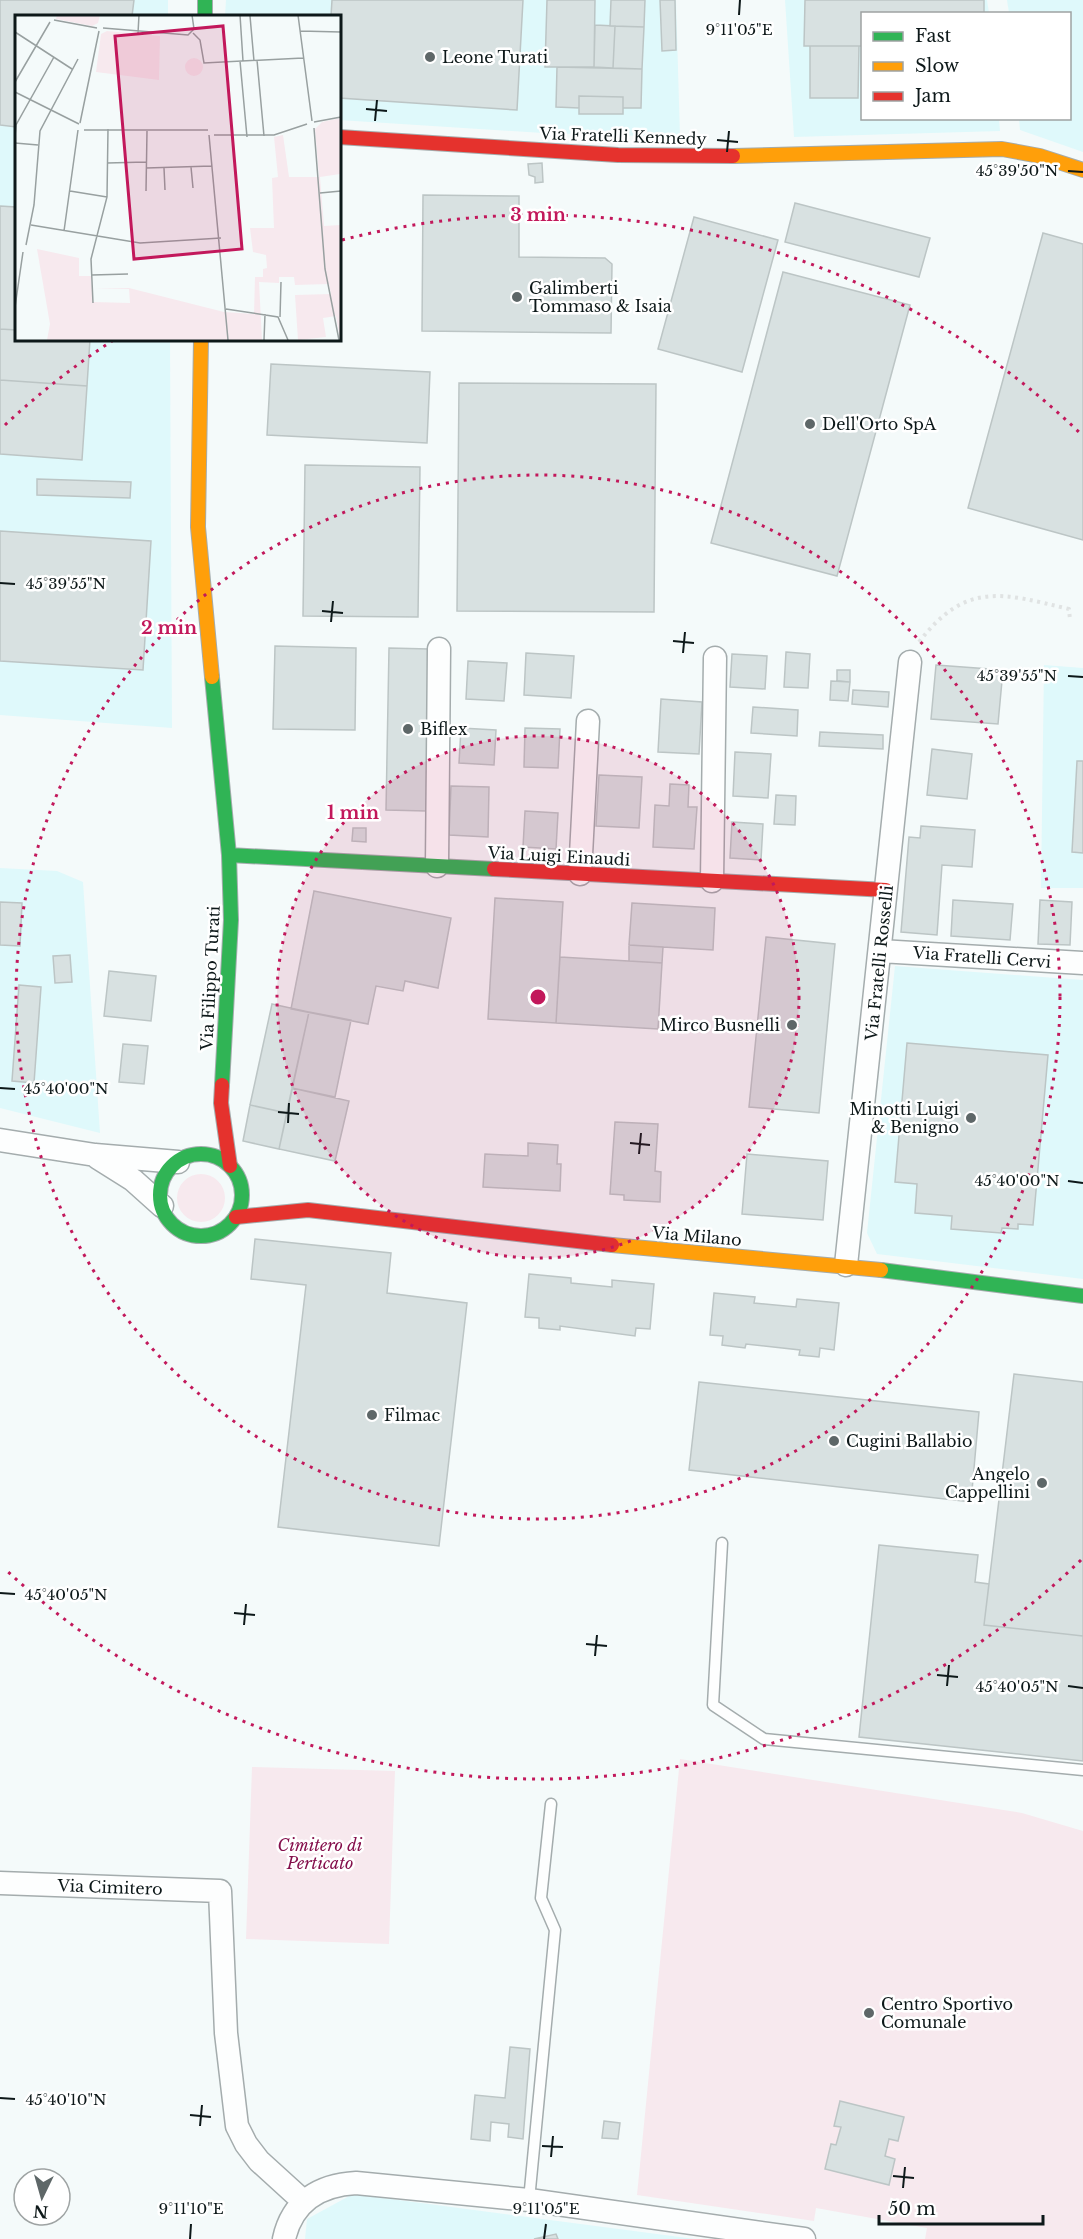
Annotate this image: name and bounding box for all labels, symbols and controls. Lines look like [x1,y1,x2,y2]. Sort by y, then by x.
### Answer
legend [861,12,1071,120]
inset map [15,15,340,340]
text: 9°11'05"E [705,20,773,39]
text: Fast [915,25,952,47]
place label: Leone Turati [442,47,549,67]
marker: Leone Turati [423,50,437,64]
text: Slow [915,55,960,77]
text: Jam [913,85,951,107]
street label: Via Fratelli Kennedy [538,123,708,149]
text: 45°39'50"N [976,161,1058,180]
text: 3 min [510,204,566,226]
place label: Galimberti Tommaso & Isaia [529,278,672,316]
marker: Galimberti Tommaso & Isaia [510,290,524,304]
place label: Dell'Orto SpA [822,414,937,434]
marker: Dell'Orto SpA [803,417,817,431]
text: 45°39'55"N [26,574,106,593]
text: 2 min [141,617,197,639]
text: 45°39'55"N [977,666,1057,685]
place label: Biflex [420,719,468,739]
marker: Biflex [401,722,415,736]
text: 1 min [327,802,379,824]
street label: Via Luigi Einaudi [486,842,631,870]
street label: Via Fratelli Rosselli [861,884,897,1043]
street label: Via Filippo Turati [196,905,224,1052]
street label: Via Fratelli Cervi [911,942,1052,972]
centre of rings [528,987,548,1007]
place label: Mirco Busnelli [660,1015,781,1035]
marker: Mirco Busnelli [785,1018,799,1032]
text: 45°40'00"N [23,1079,109,1098]
place label: Minotti Luigi & Benigno [850,1099,960,1137]
marker: Minotti Luigi & Benigno [964,1111,978,1125]
text: 45°40'00"N [974,1171,1060,1190]
street label: Via Milano [651,1222,742,1250]
place label: Filmac [384,1405,440,1425]
marker: Filmac [365,1408,379,1422]
place label: Cugini Ballabio [846,1431,972,1451]
marker: Cugini Ballabio [827,1434,841,1448]
place label: Angelo Cappellini [945,1464,1031,1502]
marker: Angelo Cappellini [1035,1476,1049,1490]
text: 45°40'05"N [25,1585,107,1604]
text: 45°40'05"N [976,1677,1058,1696]
park label: Cimitero di Perticato [278,1835,363,1873]
street label: Via Cimitero [56,1875,163,1899]
place label: Centro Sportivo Comunale [881,1994,1013,2032]
marker: Centro Sportivo Comunale [862,2006,876,2020]
text: 45°40'10"N [25,2090,107,2109]
north arrow [12,2167,72,2227]
scale bar [879,2188,1042,2226]
text: 50 m [888,2198,936,2220]
text: 9°11'10"E [158,2199,224,2218]
text: 9°11'05"E [512,2199,580,2218]
text: N [32,2201,49,2223]

